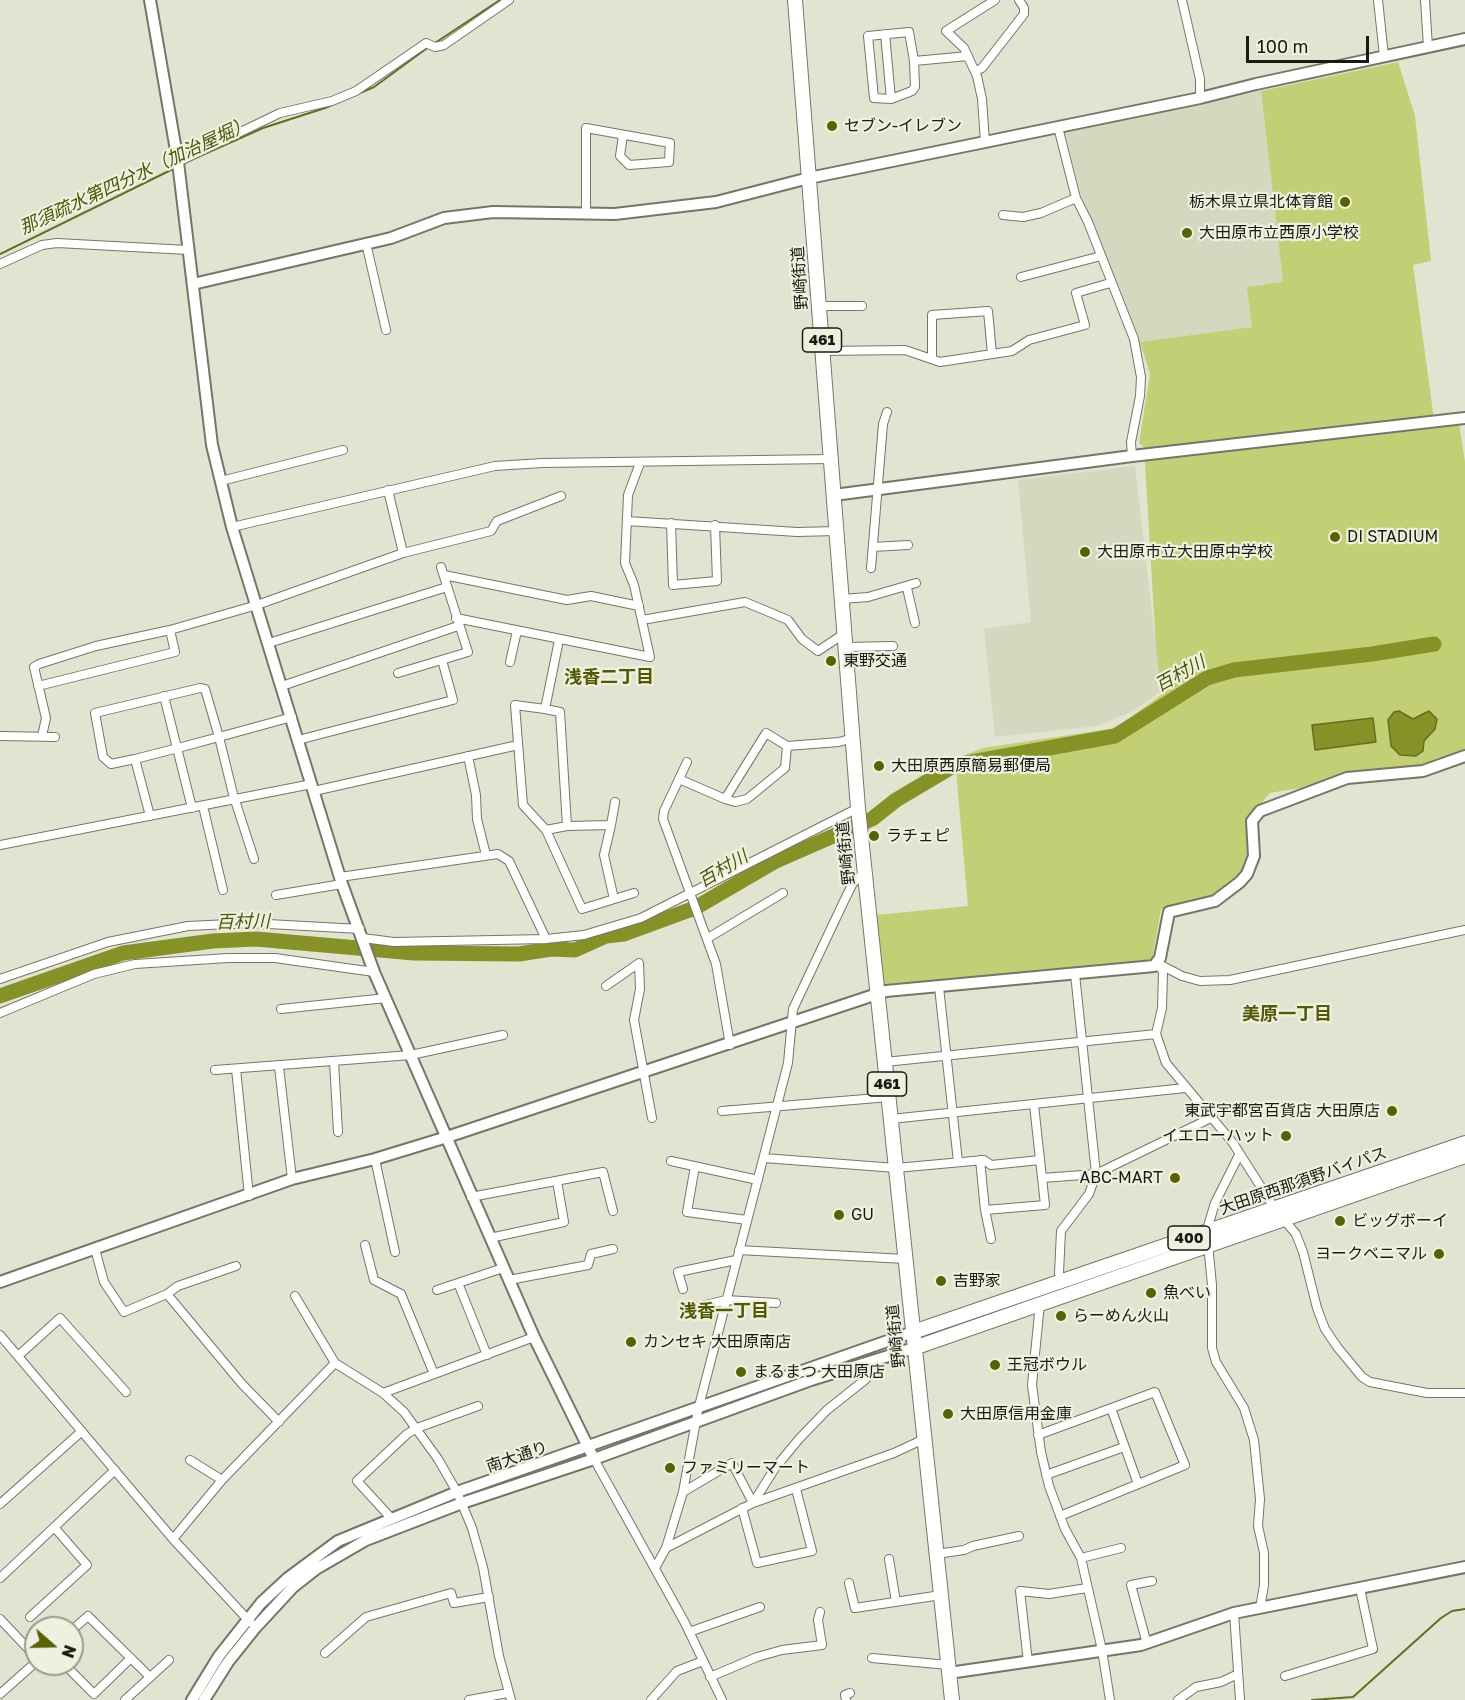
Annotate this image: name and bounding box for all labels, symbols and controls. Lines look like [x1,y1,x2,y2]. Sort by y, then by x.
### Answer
scale bar [1249,24,1372,62]
text: 100 m [1257,35,1308,57]
water label: 那須疏水第四分水（加治屋堀） [16,113,254,239]
place label: セブン-イレブン [844,116,962,136]
marker: セブン-イレブン [825,119,839,133]
place label: 栃木県立県北体育館 [1189,192,1333,212]
marker: 栃木県立県北体育館 [1338,195,1352,209]
place label: 大田原市立西原小学校 [1199,223,1359,243]
marker: 大田原市立西原小学校 [1180,226,1194,240]
street label: 野崎街道 [788,245,812,311]
road number: 461 [802,328,842,352]
place label: DI STADIUM [1347,527,1438,547]
marker: DI STADIUM [1328,530,1342,544]
place label: 大田原市立大田原中学校 [1097,542,1273,562]
marker: 大田原市立大田原中学校 [1078,545,1092,559]
place label: 東野交通 [843,651,907,671]
water label: 百村川 [1151,651,1209,697]
marker: 東野交通 [824,654,838,668]
district label: 浅香二丁目 [564,666,654,688]
place label: 大田原西原簡易郵便局 [891,756,1051,776]
marker: 大田原西原簡易郵便局 [872,759,886,773]
street label: 野崎街道 [833,820,859,886]
place label: ラチェピ [886,826,950,846]
marker: ラチェピ [867,829,881,843]
water label: 百村川 [694,846,752,892]
water label: 百村川 [216,911,270,933]
district label: 美原一丁目 [1242,1003,1332,1025]
road number: 461 [868,1072,906,1096]
place label: 東武宇都宮百貨店 大田原店 [1184,1101,1380,1121]
marker: 東武宇都宮百貨店 大田原店 [1385,1104,1399,1118]
place label: イエローハット [1162,1126,1274,1146]
marker: イエローハット [1279,1129,1293,1143]
street label: 大田原西那須野バイパス [1217,1143,1389,1219]
place label: ABC-MART [1080,1168,1163,1188]
marker: ABC-MART [1168,1171,1182,1185]
place label: GU [851,1205,874,1225]
marker: GU [832,1208,846,1222]
place label: ビッグボーイ [1352,1211,1448,1231]
marker: ビッグボーイ [1333,1214,1347,1228]
road number: 400 [1168,1226,1210,1250]
place label: ヨークベニマル [1315,1244,1427,1264]
marker: ヨークベニマル [1432,1247,1446,1261]
place label: 吉野家 [953,1271,1001,1291]
marker: 吉野家 [934,1274,948,1288]
place label: 魚べい [1163,1283,1211,1303]
marker: 魚べい [1144,1286,1158,1300]
district label: 浅香一丁目 [679,1300,769,1322]
street label: 野崎街道 [883,1303,909,1369]
place label: らーめん火山 [1073,1306,1169,1326]
marker: らーめん火山 [1054,1309,1068,1323]
place label: カンセキ 大田原南店 [643,1332,791,1352]
marker: カンセキ 大田原南店 [624,1335,638,1349]
place label: 王冠ボウル [1007,1355,1087,1375]
marker: 王冠ボウル [988,1358,1002,1372]
place label: まるまつ 大田原店 [753,1362,885,1382]
marker: まるまつ 大田原店 [734,1365,748,1379]
place label: 大田原信用金庫 [960,1404,1072,1424]
marker: 大田原信用金庫 [941,1407,955,1421]
street label: 南大通り [484,1438,550,1476]
place label: ファミリーマート [682,1458,810,1478]
marker: ファミリーマート [663,1461,677,1475]
north arrow [24,1616,84,1676]
text: N [58,1642,81,1661]

